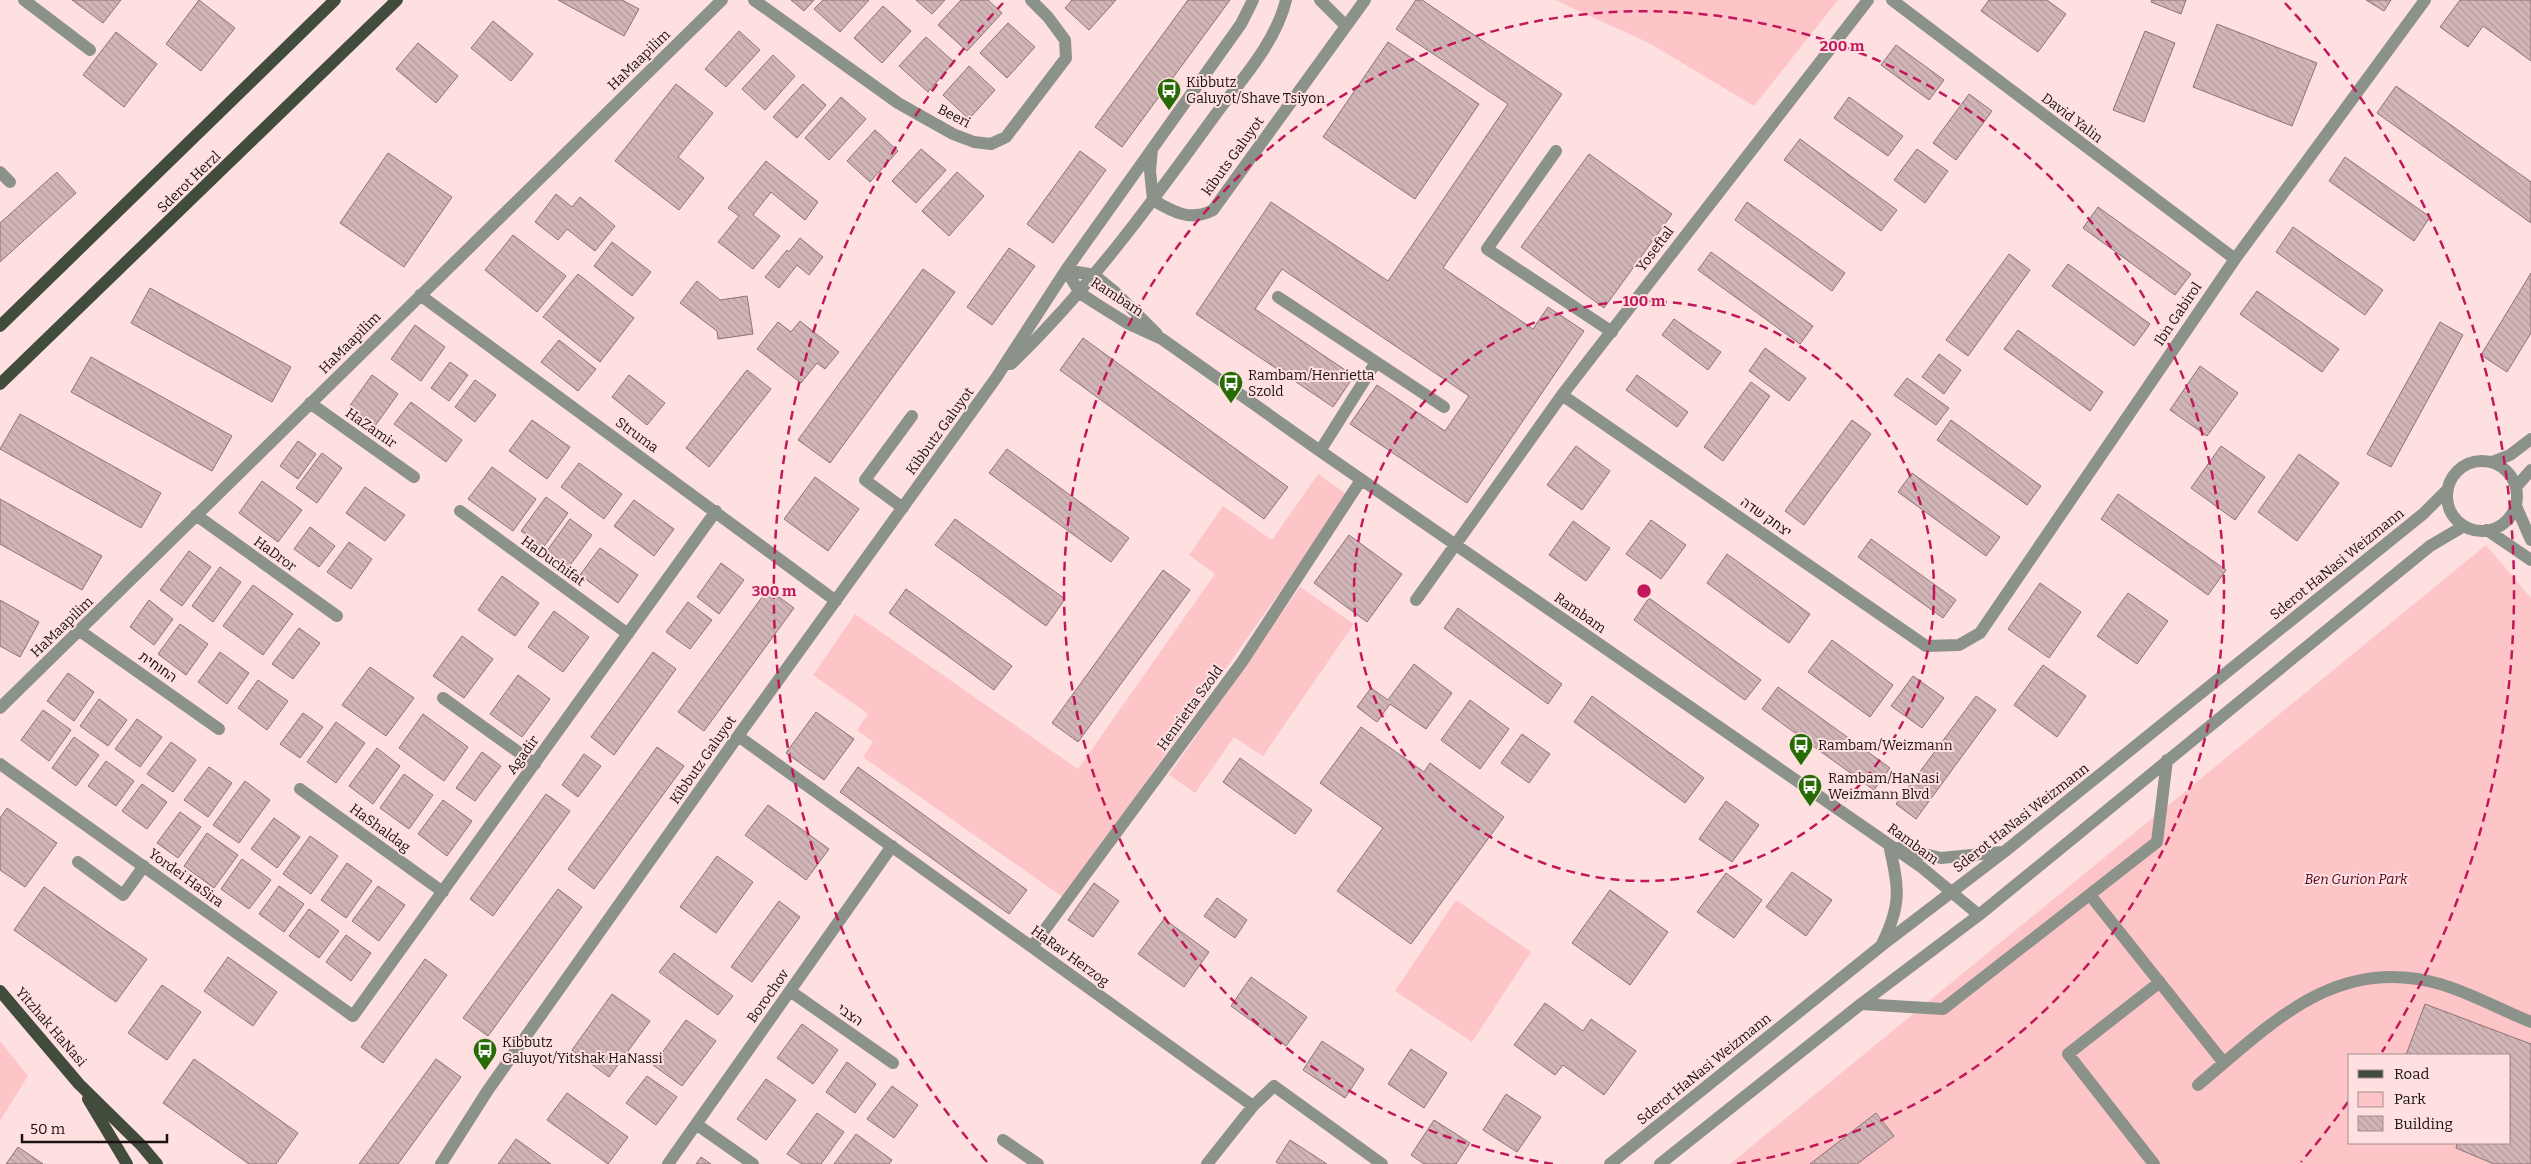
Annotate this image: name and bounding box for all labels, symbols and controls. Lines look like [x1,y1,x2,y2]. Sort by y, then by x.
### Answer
street label: HaMaapilim [604,26,674,94]
text: 200 m [1820,37,1865,55]
place label: Kibbutz Galuyot/Shave Tsiyon [1186,74,1325,107]
bus stop icon: Kibbutz Galuyot/Shave Tsiyon [1156,77,1182,111]
street label: David Yalin [2038,90,2106,147]
street label: Beeri [935,101,973,131]
street label: kibuts Galuyot [1199,113,1267,199]
street label: Sderot Herzl [154,148,224,216]
street label: Yoseftal [1633,223,1677,275]
street label: Rambam [1088,274,1147,321]
street label: Ibn Gabirol [2151,279,2205,349]
text: 100 m [1623,292,1666,310]
street label: HaMaapilim [316,308,385,377]
place label: Rambam/Henrietta Szold [1248,367,1375,400]
bus stop icon: Rambam/Henrietta Szold [1218,370,1244,404]
street label: Kibbutz Galuyot [903,384,977,478]
street label: HaZamir [342,404,400,452]
street label: Struma [612,414,662,457]
street label: יצחק שדה [1737,493,1795,541]
street label: Sderot HaNasi Weizmann [2267,505,2407,623]
street label: HaDuchifat [518,532,588,590]
street label: HaDror [250,533,300,575]
text: 300 m [752,582,797,600]
centre of rings [1635,582,1653,600]
street label: Rambam [1551,589,1610,637]
street label: HaMaapilim [27,593,97,661]
street label: החוחית [136,648,180,686]
street label: Henrietta Szold [1153,662,1227,754]
street label: Kibbutz Galuyot [666,713,740,807]
street label: Agadir [503,732,543,778]
bus stop icon: Rambam/Weizmann [1788,732,1814,766]
place label: Rambam/Weizmann [1818,737,1953,754]
street label: Sderot HaNasi Weizmann [1950,760,2092,876]
place label: Rambam/HaNasi Weizmann Blvd [1828,770,1939,803]
bus stop icon: Rambam/HaNasi Weizmann Blvd [1797,773,1823,807]
street label: HaShaldag [346,800,414,856]
street label: Rambam [1884,820,1942,869]
street label: Yordei HaSira [145,845,227,911]
park label: Ben Gurion Park [2304,871,2408,888]
street label: HaRav Herzog [1028,922,1113,990]
street label: Borochov [743,965,793,1026]
street label: Yitzhak HaNasi [12,984,90,1070]
street label: הצבי [834,1000,866,1030]
street label: Sderot HaNasi Weizmann [1634,1010,1774,1128]
place label: Kibbutz Galuyot/Yitshak HaNassi [502,1034,663,1067]
bus stop icon: Kibbutz Galuyot/Yitshak HaNassi [472,1037,498,1071]
legend [2348,1054,2511,1144]
text: Road [2394,1065,2429,1083]
text: Park [2394,1090,2426,1108]
scale bar [22,1112,168,1144]
text: Building [2394,1115,2453,1133]
text: 50 m [30,1120,66,1138]

